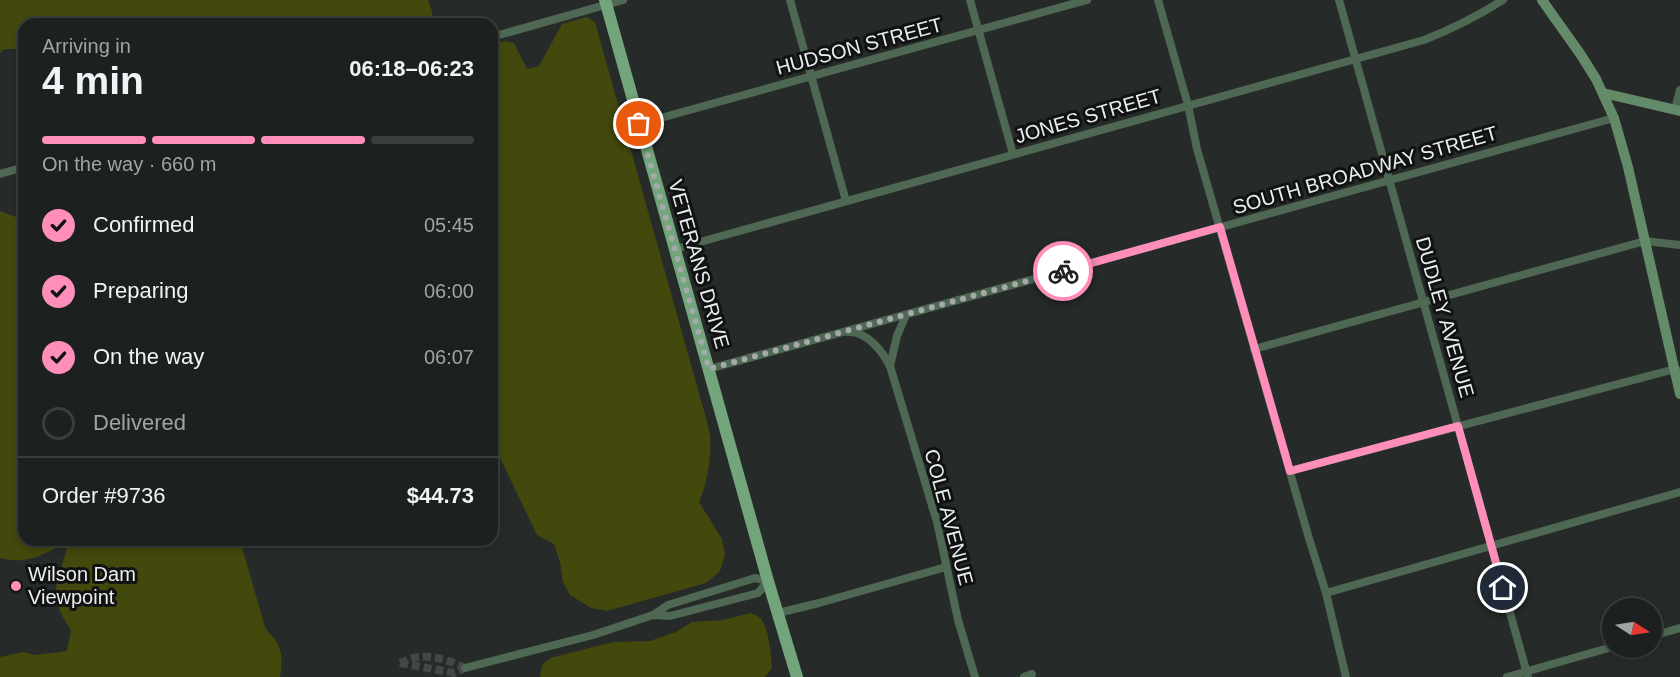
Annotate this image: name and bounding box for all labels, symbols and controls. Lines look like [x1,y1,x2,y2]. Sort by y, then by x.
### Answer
street label: HUDSON STREET [774,13,944,79]
text: Arriving in [42,35,131,57]
text: 06:18–06:23 [349,56,474,81]
text: 4 min [42,59,144,102]
street label: JONES STREET [1012,85,1164,147]
pin [613,98,664,149]
icon: bag [622,107,655,140]
street label: SOUTH BROADWAY STREET [1230,122,1500,218]
text: On the way · 660 m [42,153,217,175]
street label: VETERANS DRIVE [664,177,734,351]
icon: check [42,209,75,242]
text: Confirmed [93,212,194,237]
text: 05:45 [424,214,474,236]
street label: DUDLEY AVENUE [1412,234,1478,400]
courier [1033,241,1093,301]
icon: bike [1047,255,1080,288]
icon: check [42,275,75,308]
text: Preparing [93,278,188,303]
text: 06:00 [424,280,474,302]
icon: check [42,341,75,374]
text: On the way [93,344,204,369]
text: 06:07 [424,346,474,368]
text: Delivered [93,410,186,435]
street label: COLE AVENUE [920,447,978,587]
text: Order #9736 [42,483,166,508]
text: $44.73 [407,483,474,508]
pin [1477,562,1528,613]
place label: Wilson Dam Viewpoint [28,563,136,608]
icon: home [1486,571,1519,604]
marker: Wilson Dam Viewpoint [9,579,23,593]
north arrow [1602,598,1662,658]
map controls [1602,598,1662,658]

